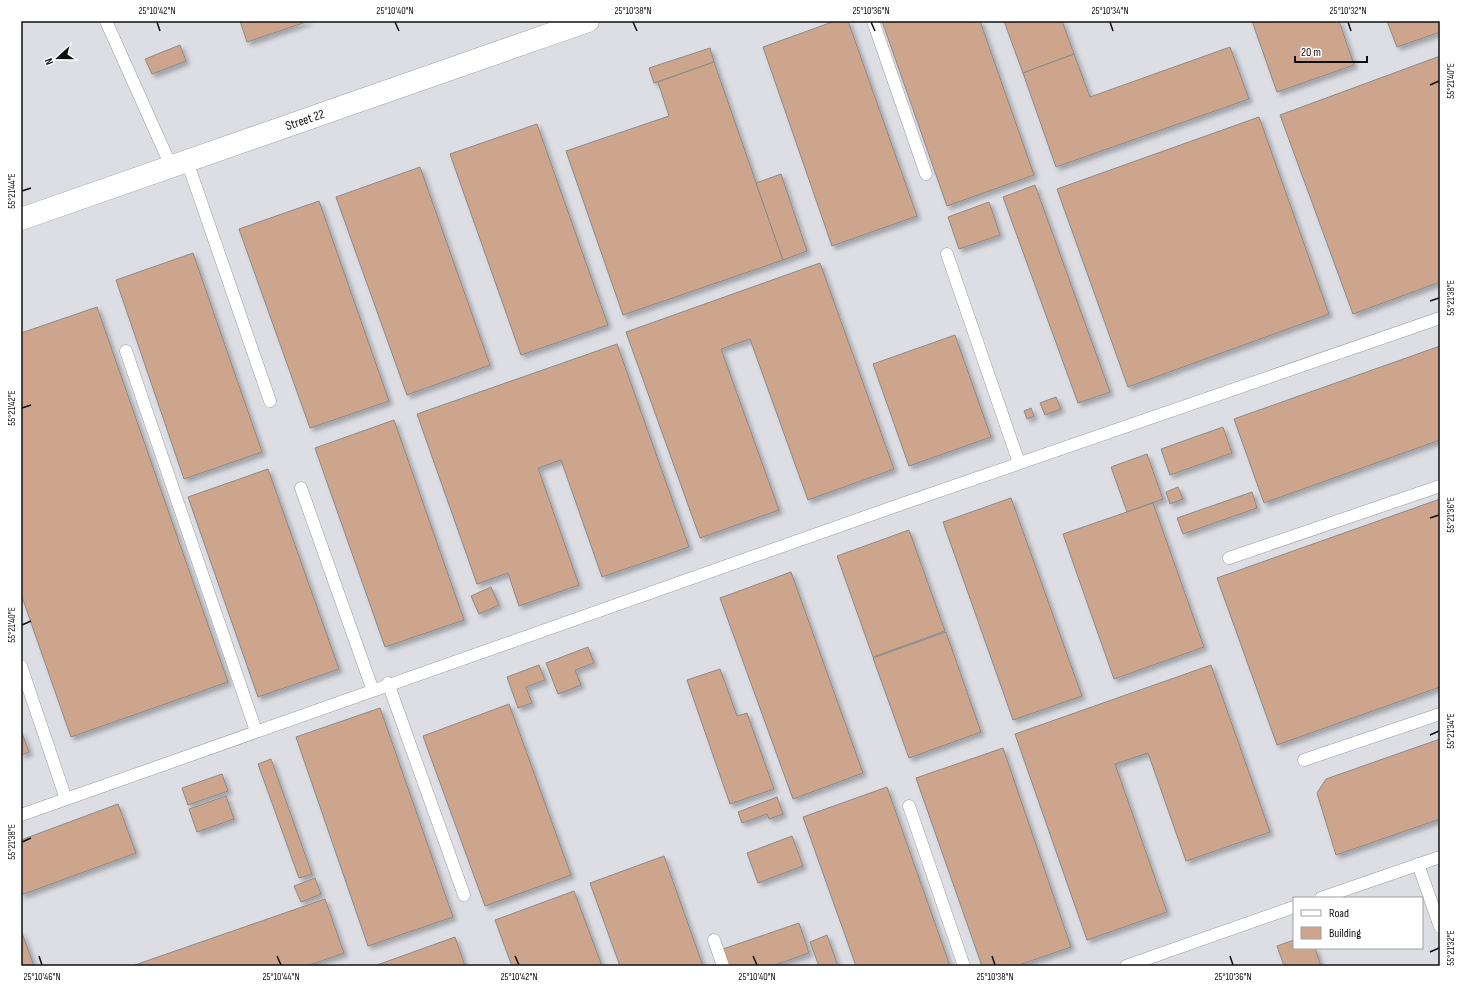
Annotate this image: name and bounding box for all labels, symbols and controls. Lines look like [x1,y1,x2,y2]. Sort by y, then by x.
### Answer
text: 25°10'42"N [138,5,176,17]
text: 25°10'40"N [376,5,414,17]
text: 25°10'38"N [614,5,652,17]
text: 25°10'36"N [852,5,890,17]
text: 25°10'34"N [1091,5,1129,17]
text: 25°10'32"N [1330,5,1366,17]
north arrow [38,38,78,78]
scale bar [1295,38,1367,64]
text: 20 m [1301,45,1321,60]
text: N [42,56,56,66]
text: 55°21'40"E [1445,63,1457,99]
street label: Street 22 [283,106,327,134]
text: 55°21'44"E [6,173,18,209]
text: 55°21'38"E [1445,280,1457,316]
text: 55°21'42"E [6,390,18,426]
text: 55°21'36"E [1445,497,1457,533]
text: 55°21'40"E [6,607,18,643]
text: 55°21'34"E [1445,713,1457,749]
text: 55°21'38"E [6,824,18,860]
legend [1293,897,1423,949]
text: Road [1329,906,1349,921]
text: Building [1329,926,1361,941]
text: 55°21'32"E [1445,930,1457,966]
text: 25°10'46"N [23,971,61,983]
text: 25°10'44"N [262,971,300,983]
text: 25°10'42"N [500,971,538,983]
text: 25°10'40"N [738,971,776,983]
text: 25°10'38"N [976,971,1014,983]
text: 25°10'36"N [1214,971,1252,983]

